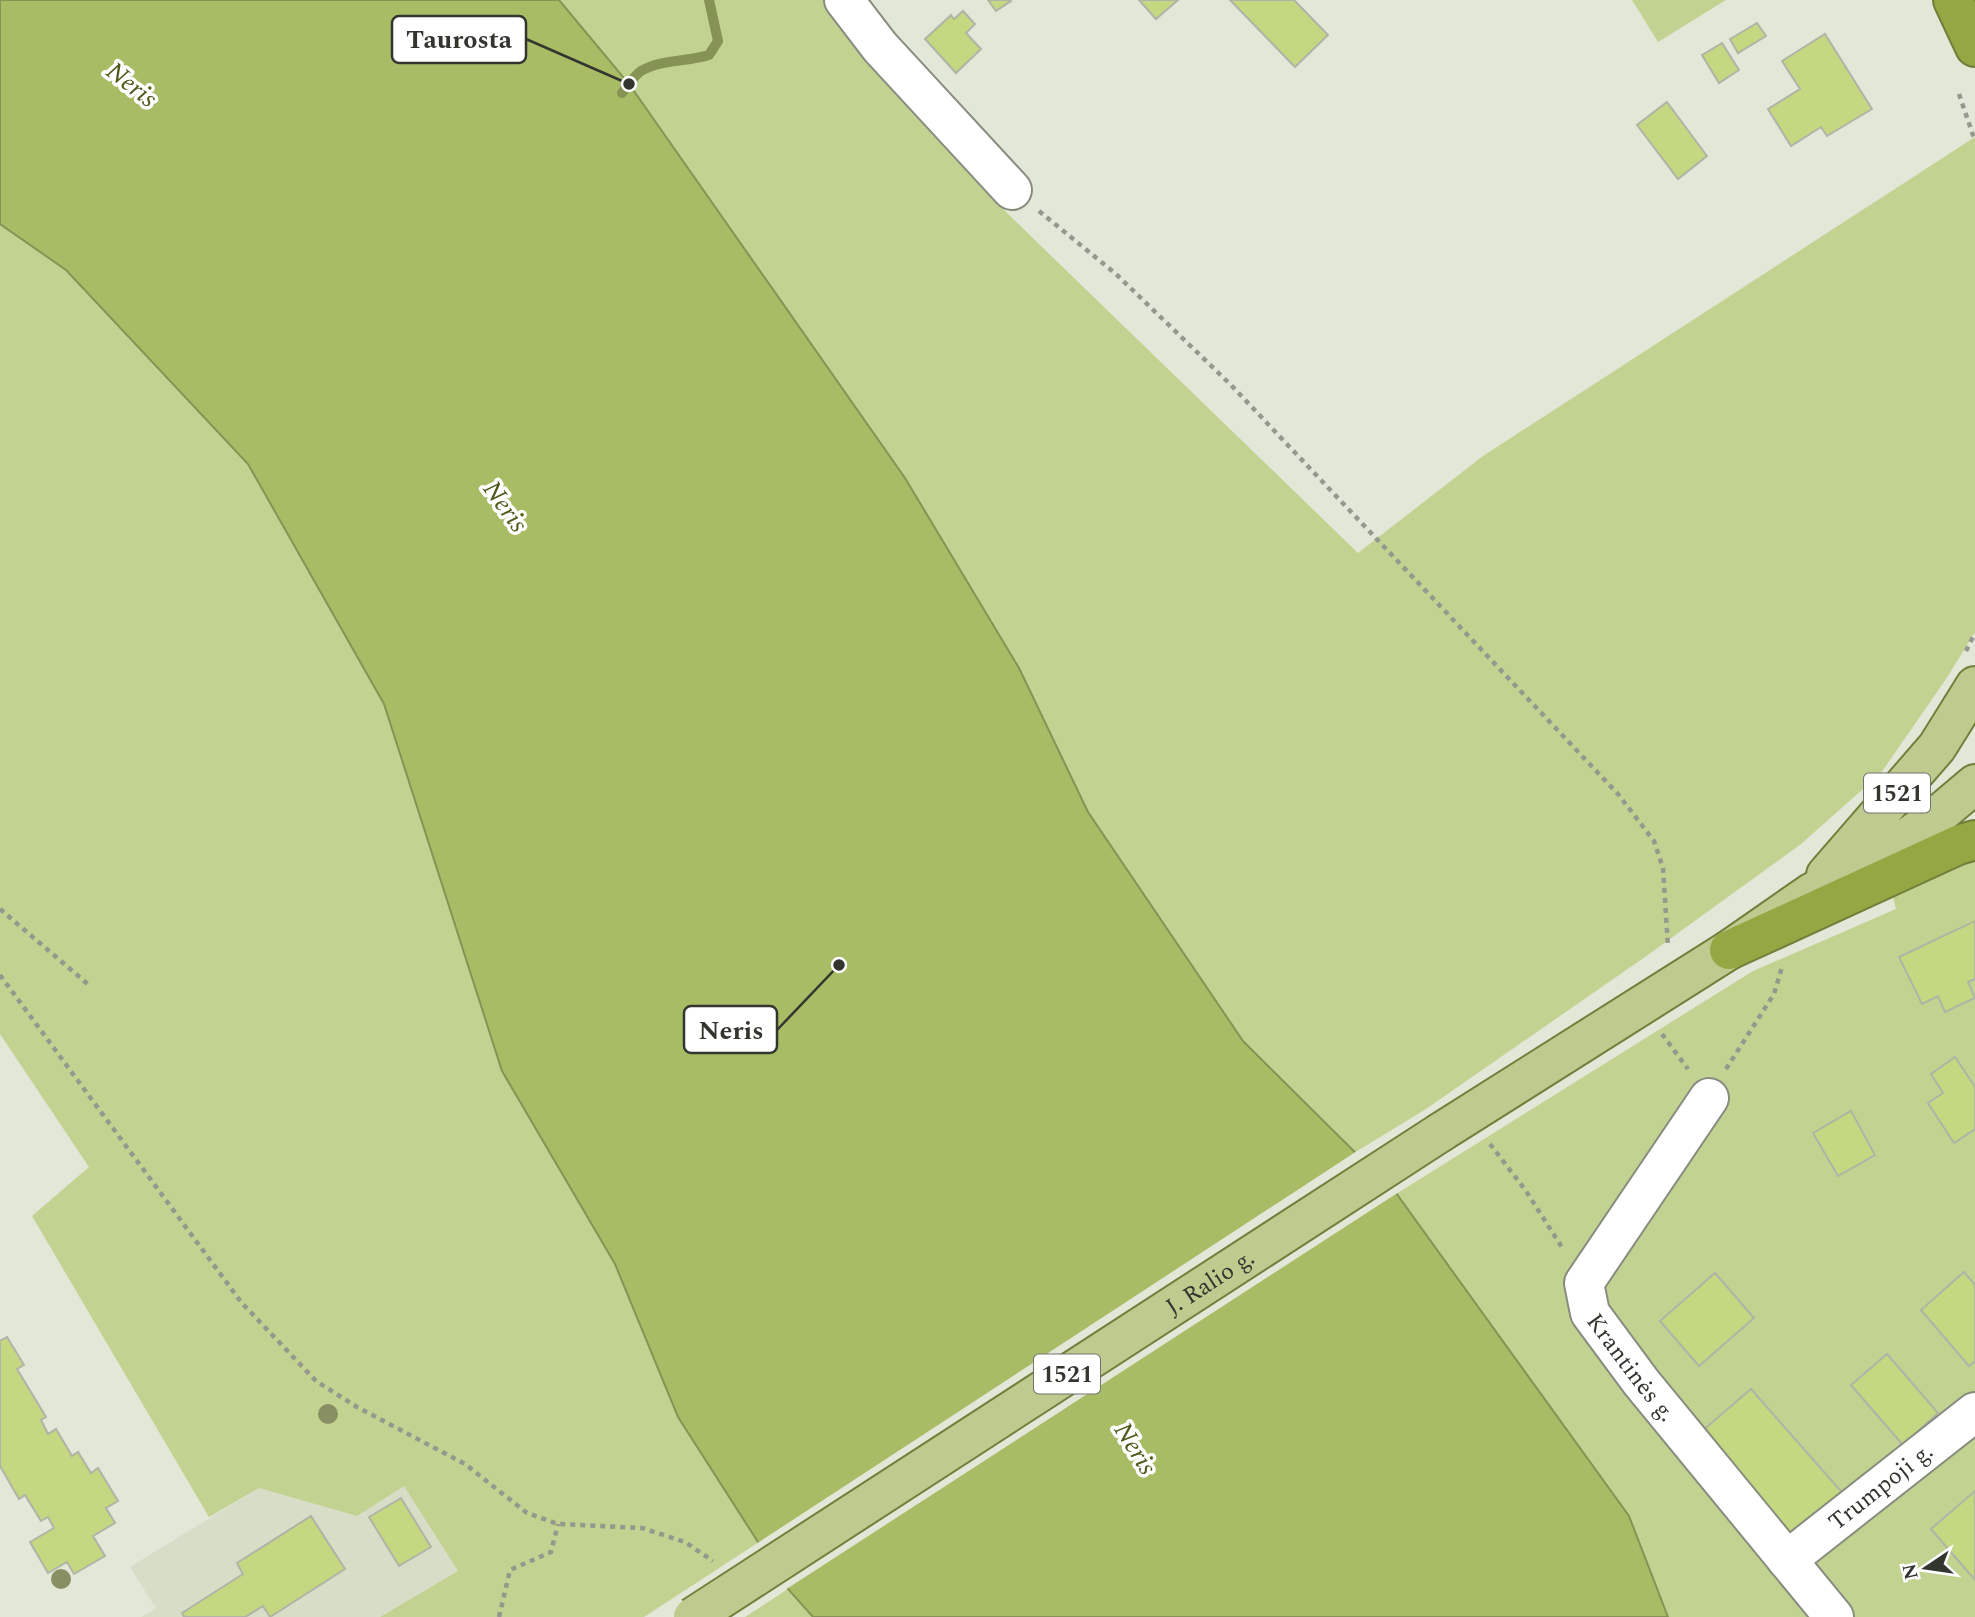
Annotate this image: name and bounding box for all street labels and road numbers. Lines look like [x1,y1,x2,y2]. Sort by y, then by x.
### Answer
road number: 1521 [1864,774,1930,813]
street label: J. Ralio g. [1159,1240,1262,1325]
street label: Krantinės g. [1577,1306,1684,1430]
road number: 1521 [1034,1354,1100,1394]
street label: Trumpoji g. [1821,1434,1941,1540]

